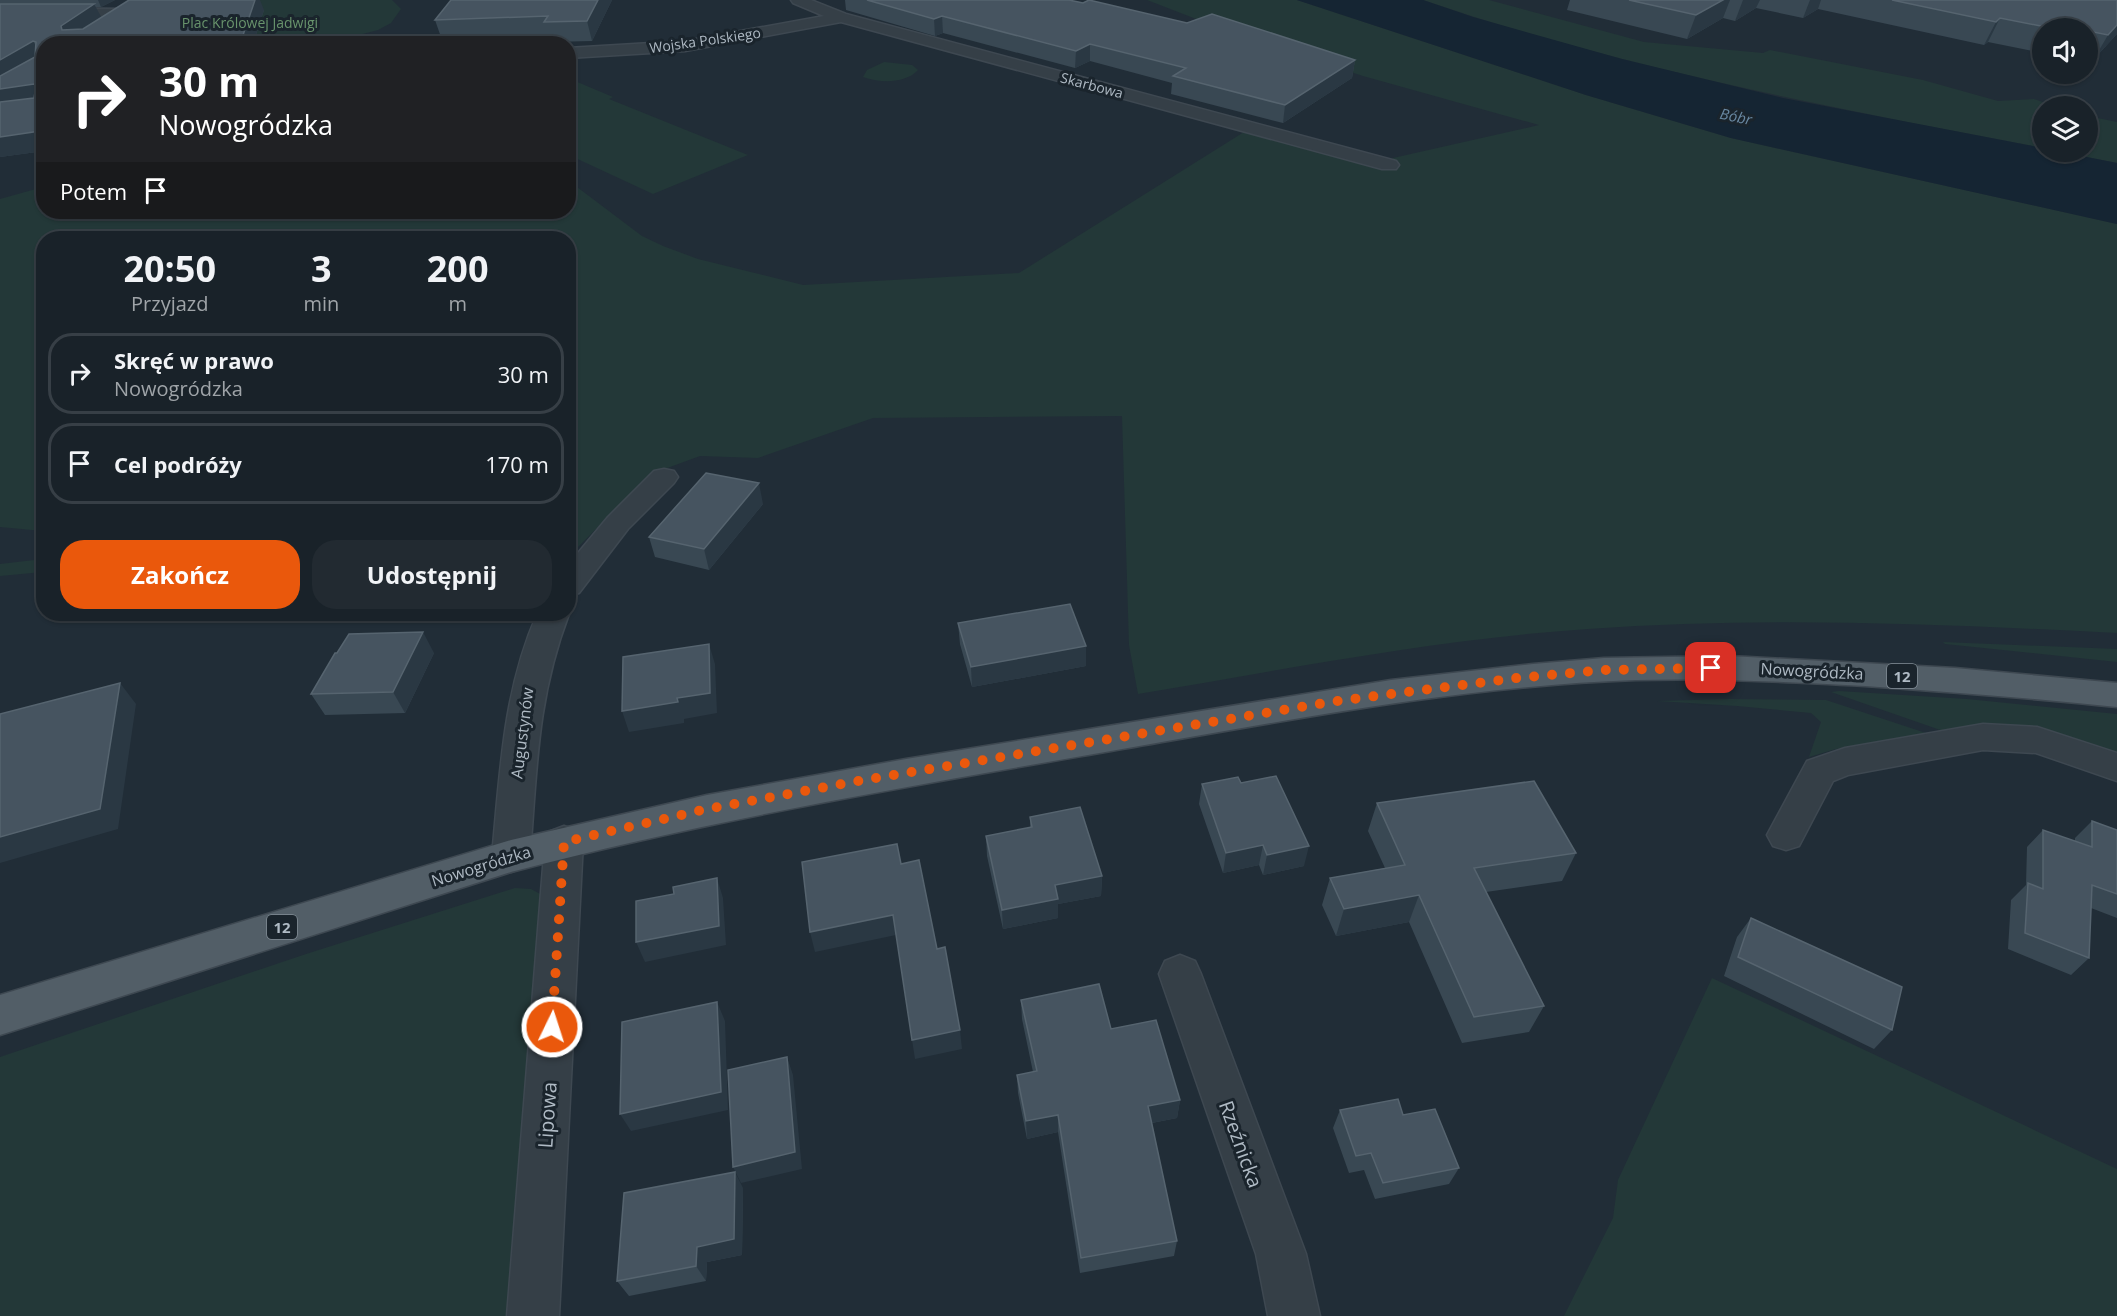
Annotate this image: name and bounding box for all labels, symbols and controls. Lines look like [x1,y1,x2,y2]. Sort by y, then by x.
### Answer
park label: Plac Królowej Jadwigi [182,13,318,32]
map controls [2032,18,2098,162]
button: sound [2032,18,2098,84]
street label: Wojska Polskiego [648,23,762,57]
text: 30 m [159,52,259,109]
icon: right [60,60,138,138]
street label: Skarbowa [1059,68,1125,102]
button: layers [2032,96,2098,162]
water label: Bóbr [1718,103,1755,129]
text: Nowogródzka [159,106,333,143]
icon: arrive [139,174,172,207]
text: Potem [60,176,127,206]
text: 20:50 [123,244,216,293]
text: 3 [311,244,332,293]
text: 200 [427,244,489,293]
text: Przyjazd [131,290,208,317]
text: min [303,290,339,317]
text: m [448,290,467,317]
text: Skręć w prawo [114,345,274,375]
icon: right [63,357,96,390]
text: 30 m [498,359,549,389]
text: Nowogródzka [114,375,243,402]
icon: arrive [63,447,96,480]
text: Cel podróży [114,449,242,479]
text: 170 m [485,449,549,479]
button: Zakończ [60,540,300,609]
button: Udostępnij [312,540,552,609]
pin [1685,642,1736,693]
icon: arrive [1694,651,1727,684]
street label: Nowogródzka [1760,657,1864,685]
road number: 12 [1887,664,1917,688]
street label: Augustynów [505,686,539,780]
street label: Nowogródzka [428,840,534,892]
road number: 12 [267,915,297,939]
position arrow [520,995,584,1059]
street label: Lipowa [531,1081,563,1149]
street label: Rzeźnicka [1213,1097,1269,1191]

